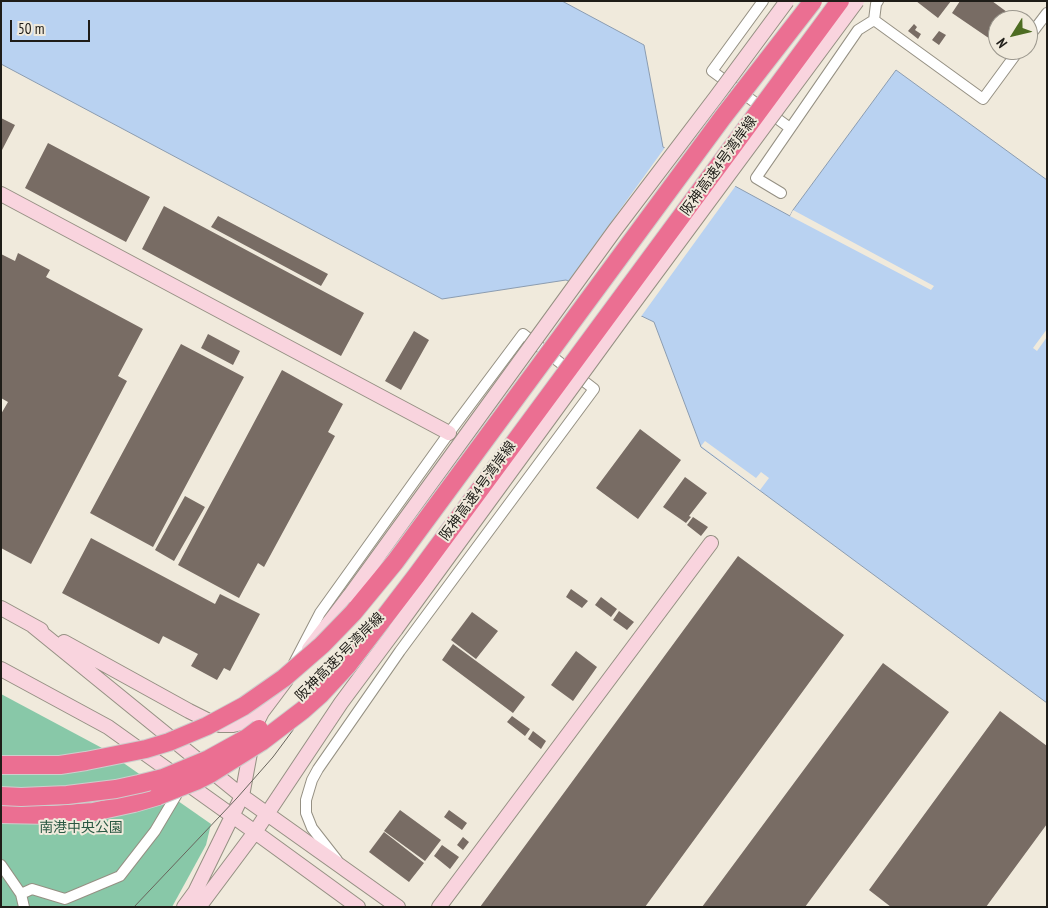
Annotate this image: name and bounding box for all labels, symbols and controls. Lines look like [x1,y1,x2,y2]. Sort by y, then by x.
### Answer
scale bar [12,10,92,42]
north arrow [988,10,1038,60]
text: 50 m [18,19,44,38]
text: N [992,35,1011,52]
street label: 阪神高速4号湾岸線 [677,113,761,219]
street label: 阪神高速4号湾岸線 [436,438,520,544]
street label: 阪神高速5号湾岸線 [292,609,388,705]
park label: 南港中央公園 [39,820,123,836]

